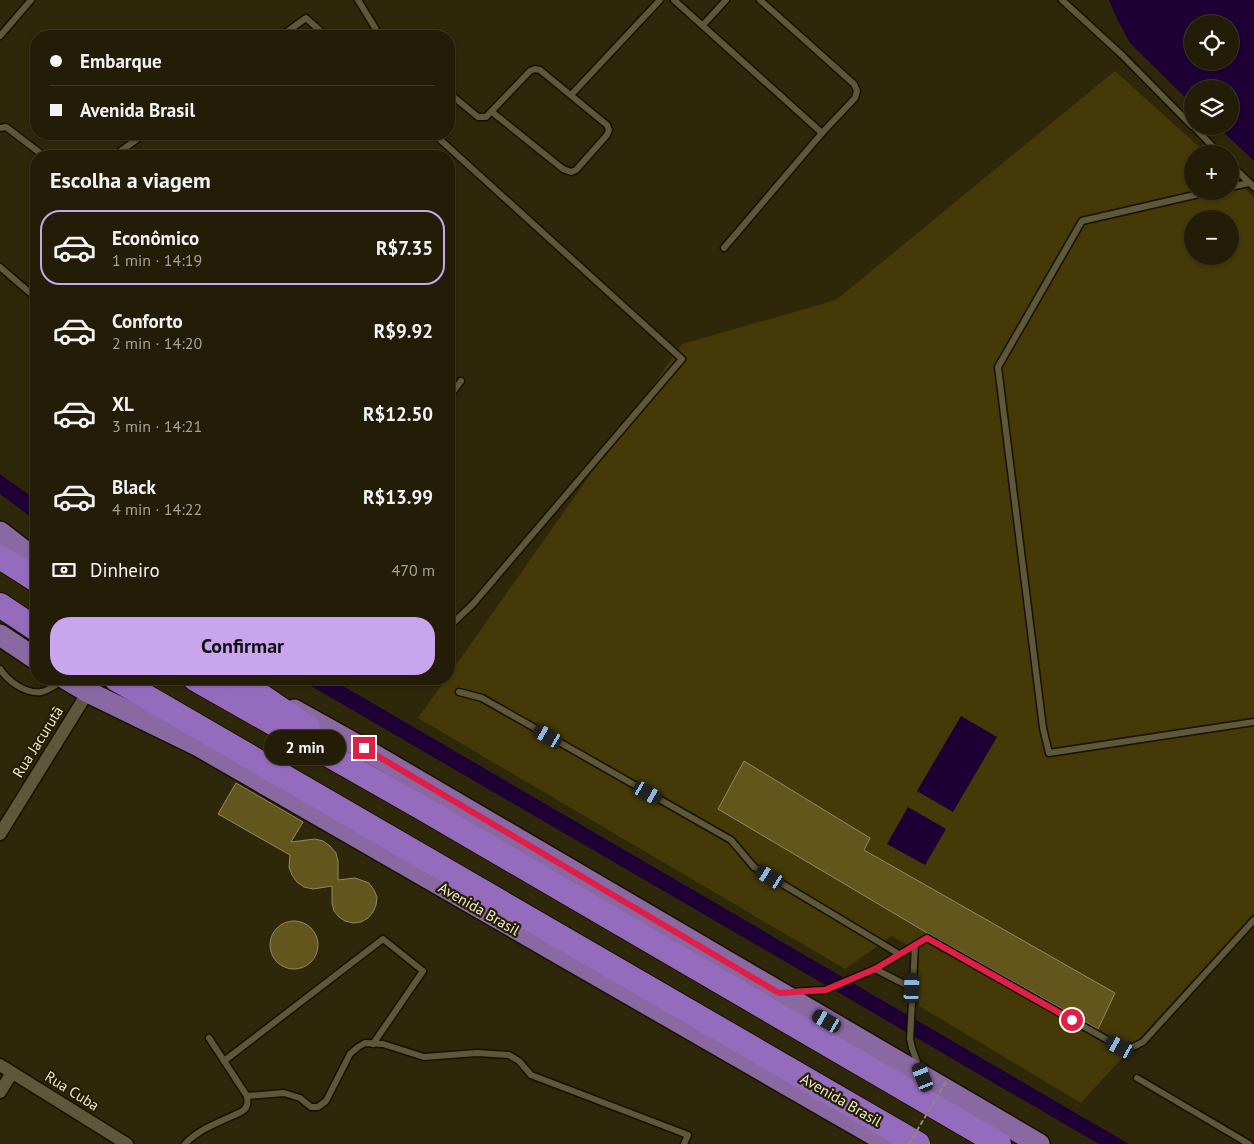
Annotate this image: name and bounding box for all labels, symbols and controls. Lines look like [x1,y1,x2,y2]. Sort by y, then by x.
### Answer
map controls [1184,15,1239,265]
button: locate [1184,15,1239,70]
text: Embarque [80,49,162,73]
button: layers [1184,80,1239,135]
text: Avenida Brasil [80,98,195,122]
button: + [1184,145,1239,200]
text: Escolha a viagem [50,166,211,194]
button: − [1184,210,1239,265]
icon: car [52,225,97,270]
text: Econômico [112,226,199,250]
text: R$7.35 [376,236,433,260]
text: 1 min · 14:19 [112,250,202,270]
icon: car [52,308,97,353]
text: Conforto [112,309,183,333]
text: R$9.92 [374,319,433,343]
text: 2 min · 14:20 [112,333,202,353]
icon: car [52,391,97,436]
text: XL [112,392,134,416]
text: R$12.50 [363,402,433,426]
text: 3 min · 14:21 [112,416,202,436]
icon: car [52,474,97,519]
text: Black [112,475,156,499]
text: R$13.99 [363,485,433,509]
text: 4 min · 14:22 [112,499,202,519]
icon: cash [50,556,78,584]
text: Dinheiro [90,558,160,582]
text: 470 m [392,560,435,580]
button: Confirmar [50,617,435,675]
street label: Rua Jacurutã [8,702,67,781]
car [531,722,564,750]
callout: 2 min [264,730,346,766]
text: 2 min [285,737,325,757]
route end [353,737,375,759]
car [631,779,664,807]
car [753,863,786,891]
street label: Avenida Brasil [435,878,524,940]
car [903,973,920,1003]
car [810,1007,843,1035]
route start [1061,1009,1083,1031]
car [1103,1033,1136,1061]
car [910,1060,935,1094]
street label: Rua Cuba [42,1067,103,1115]
street label: Avenida Brasil [797,1069,886,1131]

